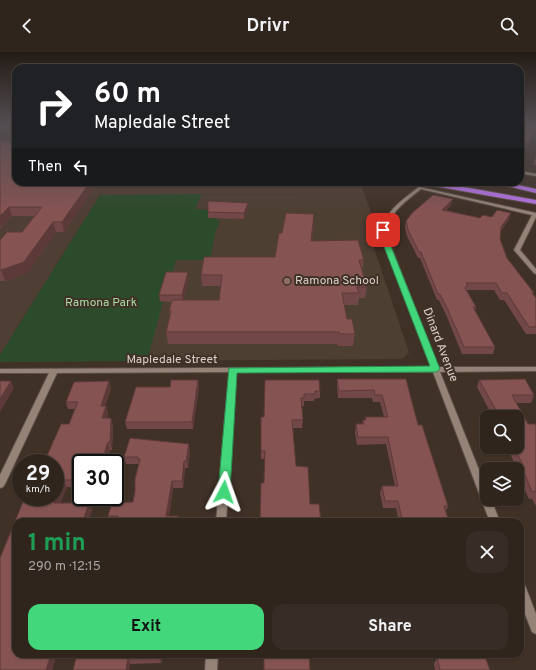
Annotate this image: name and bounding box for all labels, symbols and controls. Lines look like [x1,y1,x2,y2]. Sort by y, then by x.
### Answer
icon: back [16,15,38,37]
text: Drivr [247,15,289,38]
icon: search [498,15,520,37]
text: 60 m [94,77,161,113]
icon: right [28,80,80,132]
text: Mapledale Street [94,112,230,135]
icon: left [70,156,92,178]
text: Then [28,158,62,177]
pin [366,213,400,247]
icon: arrive [372,219,394,241]
place label: Ramona School [295,273,379,289]
marker: Ramona School [282,276,292,286]
park label: Ramona Park [65,295,137,311]
street label: Dinard Avenue [419,306,461,384]
street label: Mapledale Street [127,352,217,368]
map controls [480,410,524,506]
button: search [480,410,524,454]
speed limit sign: 30 [72,454,124,506]
text: 29 [26,462,50,488]
button: layers [480,462,524,506]
position arrow [203,471,245,513]
text: km/h [26,483,50,496]
text: 1 min [28,529,86,559]
button: close [466,531,508,573]
text: 290 m · 12:15 [28,559,101,575]
button: Exit [28,604,264,650]
button: Share [272,604,508,650]

